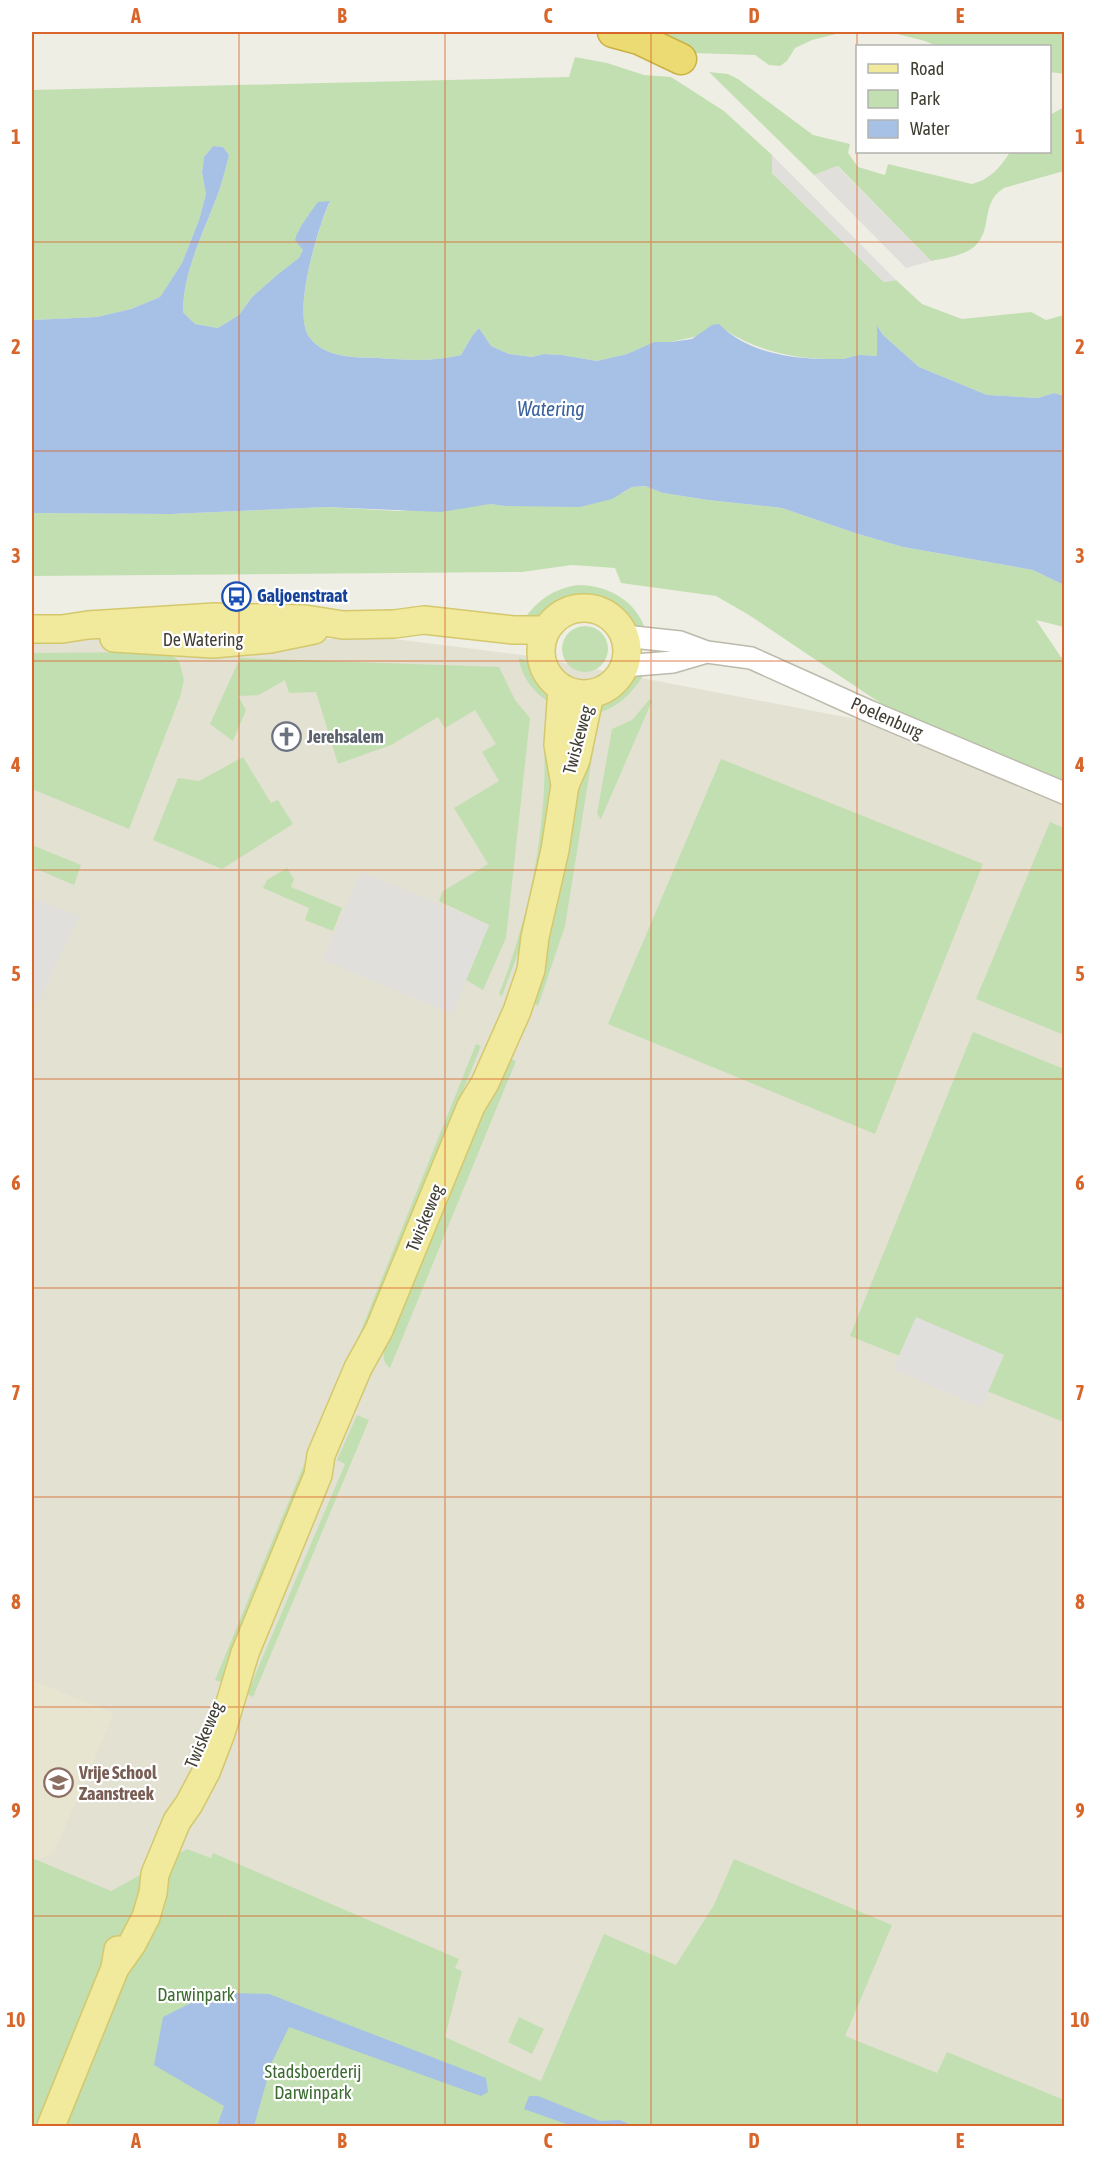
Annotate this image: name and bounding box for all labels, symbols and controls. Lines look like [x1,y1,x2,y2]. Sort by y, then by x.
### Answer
text: A [130,4,141,27]
text: B [337,4,347,27]
text: C [544,4,553,27]
text: D [748,4,760,27]
text: E [956,4,965,27]
legend [856,45,1051,153]
text: Road [910,58,944,79]
text: Park [910,88,940,109]
text: Water [910,118,950,139]
text: 1 [11,125,21,148]
text: 1 [1075,125,1085,148]
text: 2 [11,335,21,358]
text: 2 [1075,335,1085,358]
water label: Watering [517,397,585,420]
text: 3 [11,544,21,567]
text: 3 [1075,544,1085,567]
bus stop icon: Galjoenstraat [220,580,252,612]
place label: Galjoenstraat [257,585,348,606]
street label: De Watering [163,629,244,650]
street label: Poelenburg [848,692,927,743]
street label: Twiskeweg [558,703,597,777]
church icon: Jerehsalem [270,721,302,753]
place label: Jerehsalem [306,726,384,747]
text: 4 [10,753,21,776]
text: 4 [1074,753,1085,776]
text: 5 [11,962,21,985]
text: 5 [1075,962,1085,985]
text: 6 [11,1171,21,1194]
text: 6 [1075,1171,1085,1194]
street label: Twiskeweg [402,1181,448,1254]
text: 7 [11,1381,21,1404]
text: 7 [1075,1381,1085,1404]
text: 8 [11,1590,21,1613]
text: 8 [1075,1590,1085,1613]
street label: Twiskeweg [180,1698,227,1771]
place label: Vrije School Zaanstreek [78,1762,157,1804]
school or university icon: Vrije School Zaanstreek [42,1767,74,1799]
text: 9 [11,1799,21,1822]
text: 9 [1075,1799,1085,1822]
park label: Darwinpark [157,1984,235,2005]
text: 10 [7,2008,25,2031]
text: 10 [1071,2008,1089,2031]
park label: Stadsboerderij Darwinpark [265,2061,361,2103]
text: A [130,2129,141,2152]
text: B [337,2129,347,2152]
text: C [544,2129,553,2152]
text: D [748,2129,760,2152]
text: E [956,2129,965,2152]

